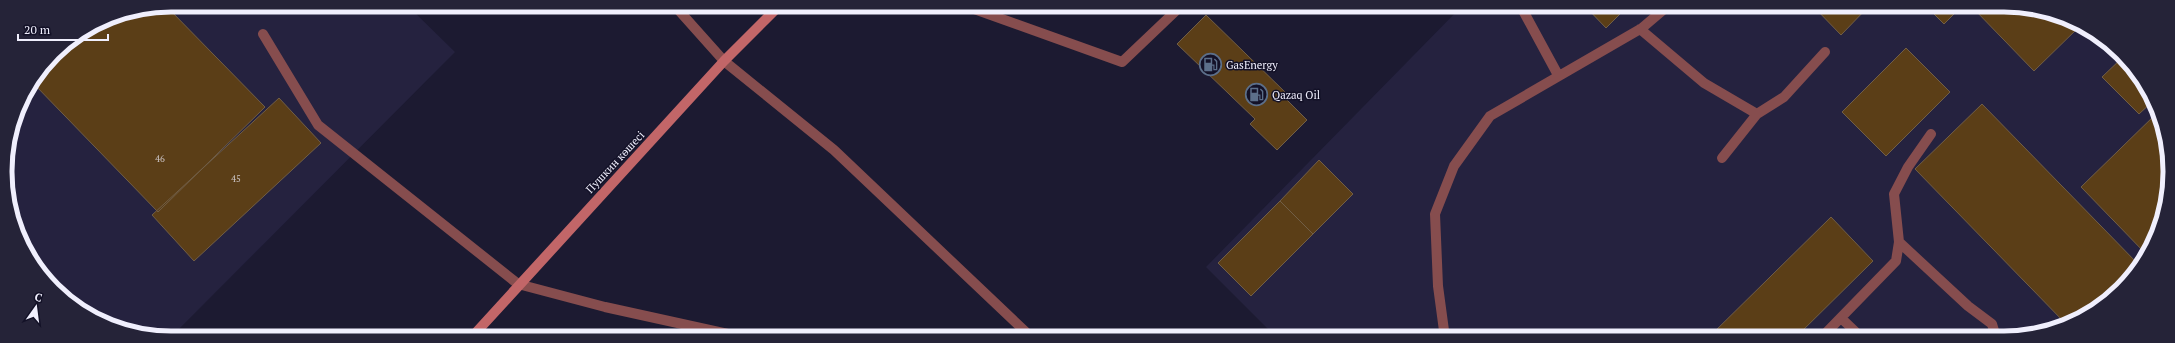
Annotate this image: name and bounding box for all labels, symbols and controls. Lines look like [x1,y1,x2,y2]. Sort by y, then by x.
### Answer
scale bar [18,16,108,42]
text: 20 m [24,22,51,37]
fuel station icon: GasEnergy [1198,52,1224,78]
place label: GasEnergy [1226,58,1278,72]
fuel station icon: Qazaq Oil [1243,82,1269,108]
place label: Qazaq Oil [1272,88,1320,102]
street label: Пушкин көшесі [583,128,647,196]
house number: 46 [155,153,165,165]
house number: 45 [231,173,241,185]
north arrow [16,287,56,327]
text: С [33,290,44,305]

